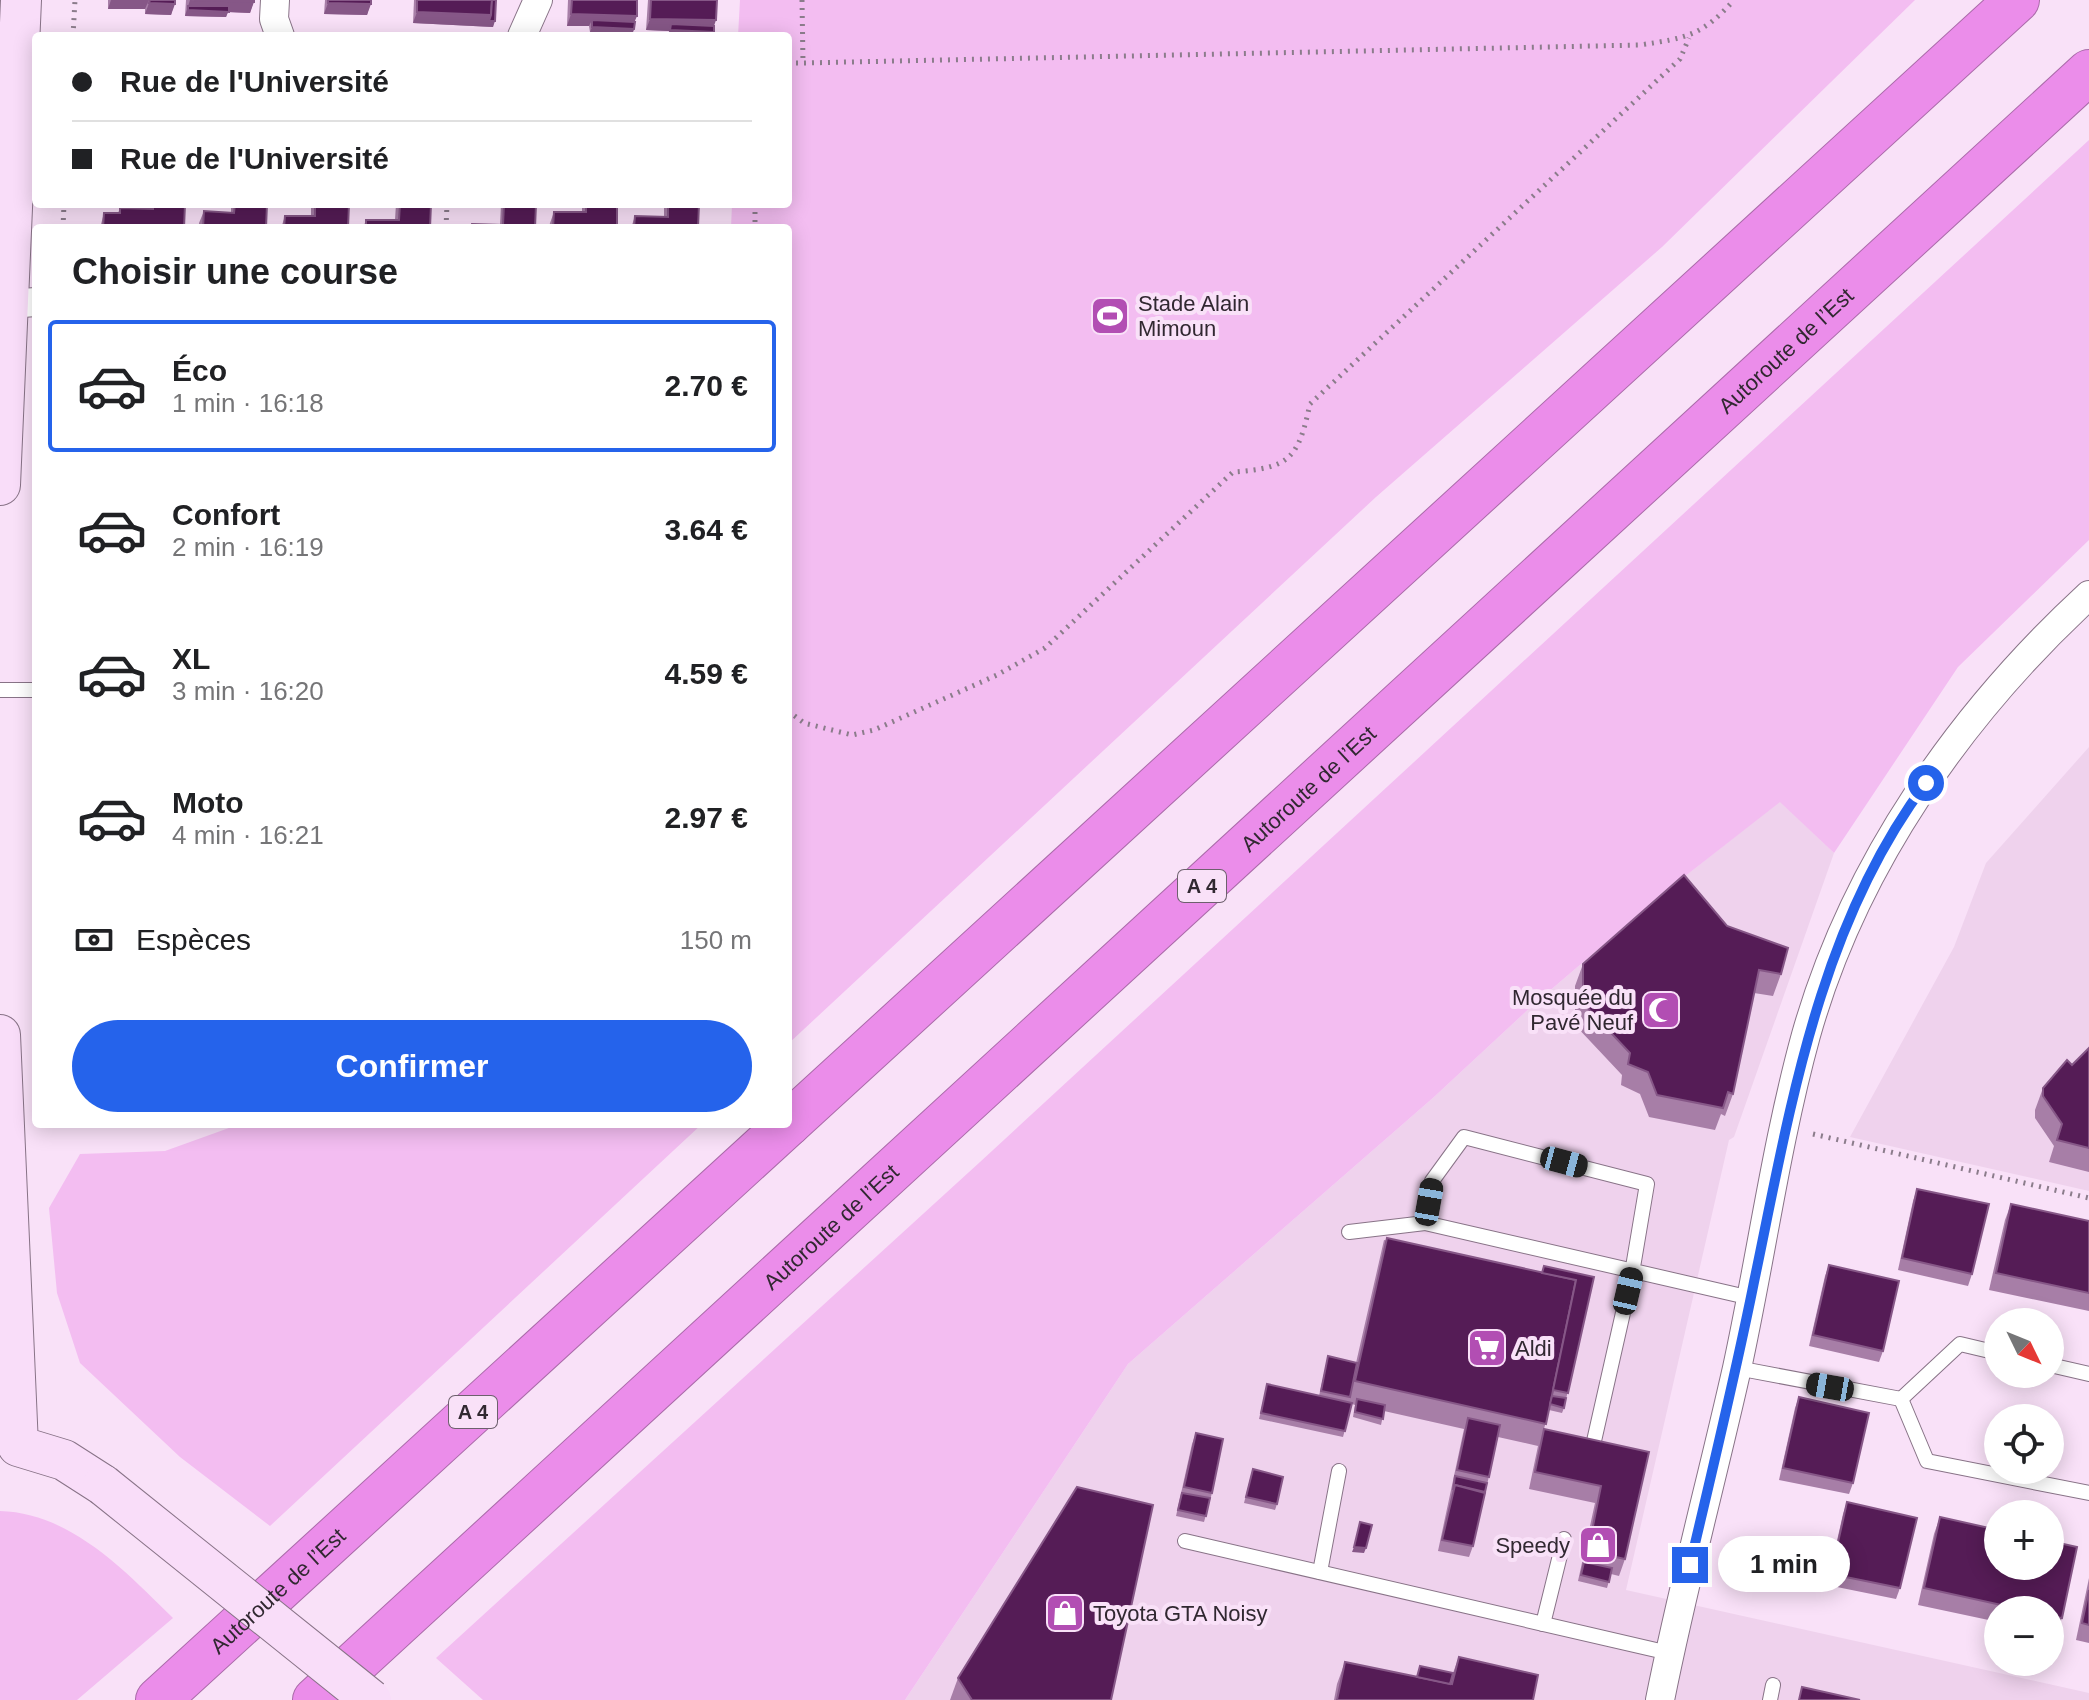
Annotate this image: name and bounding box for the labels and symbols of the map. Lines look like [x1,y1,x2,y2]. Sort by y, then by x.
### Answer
street label: Autoroute de l’Est [1713,282,1858,418]
place label: Stade Alain Mimoun [1138,291,1249,341]
sports icon: Stade Alain Mimoun [1089,295,1131,337]
street label: Autoroute de l’Est [1236,721,1381,857]
route start [1908,765,1944,801]
road number: A 4 [1178,870,1226,902]
place label: Mosquée du Pavé Neuf [1512,985,1634,1035]
mosque icon: Mosquée du Pavé Neuf [1640,989,1682,1031]
car [1538,1144,1590,1180]
street label: Autoroute de l’Est [758,1159,903,1295]
car [1413,1176,1445,1228]
car [1611,1265,1645,1317]
north arrow [1984,1308,2064,1388]
supermarket icon: Aldi [1466,1327,1508,1369]
place label: Aldi [1515,1336,1552,1361]
car [1804,1371,1856,1403]
road number: A 4 [449,1396,497,1428]
street label: Autoroute de l’Est [205,1523,350,1659]
shop icon: Speedy [1577,1524,1619,1566]
place label: Speedy [1495,1533,1570,1558]
callout: 1 min [1718,1537,1850,1593]
route end [1672,1547,1708,1583]
shop icon: Toyota GTA Noisy [1044,1592,1086,1634]
place label: Toyota GTA Noisy [1093,1601,1267,1626]

